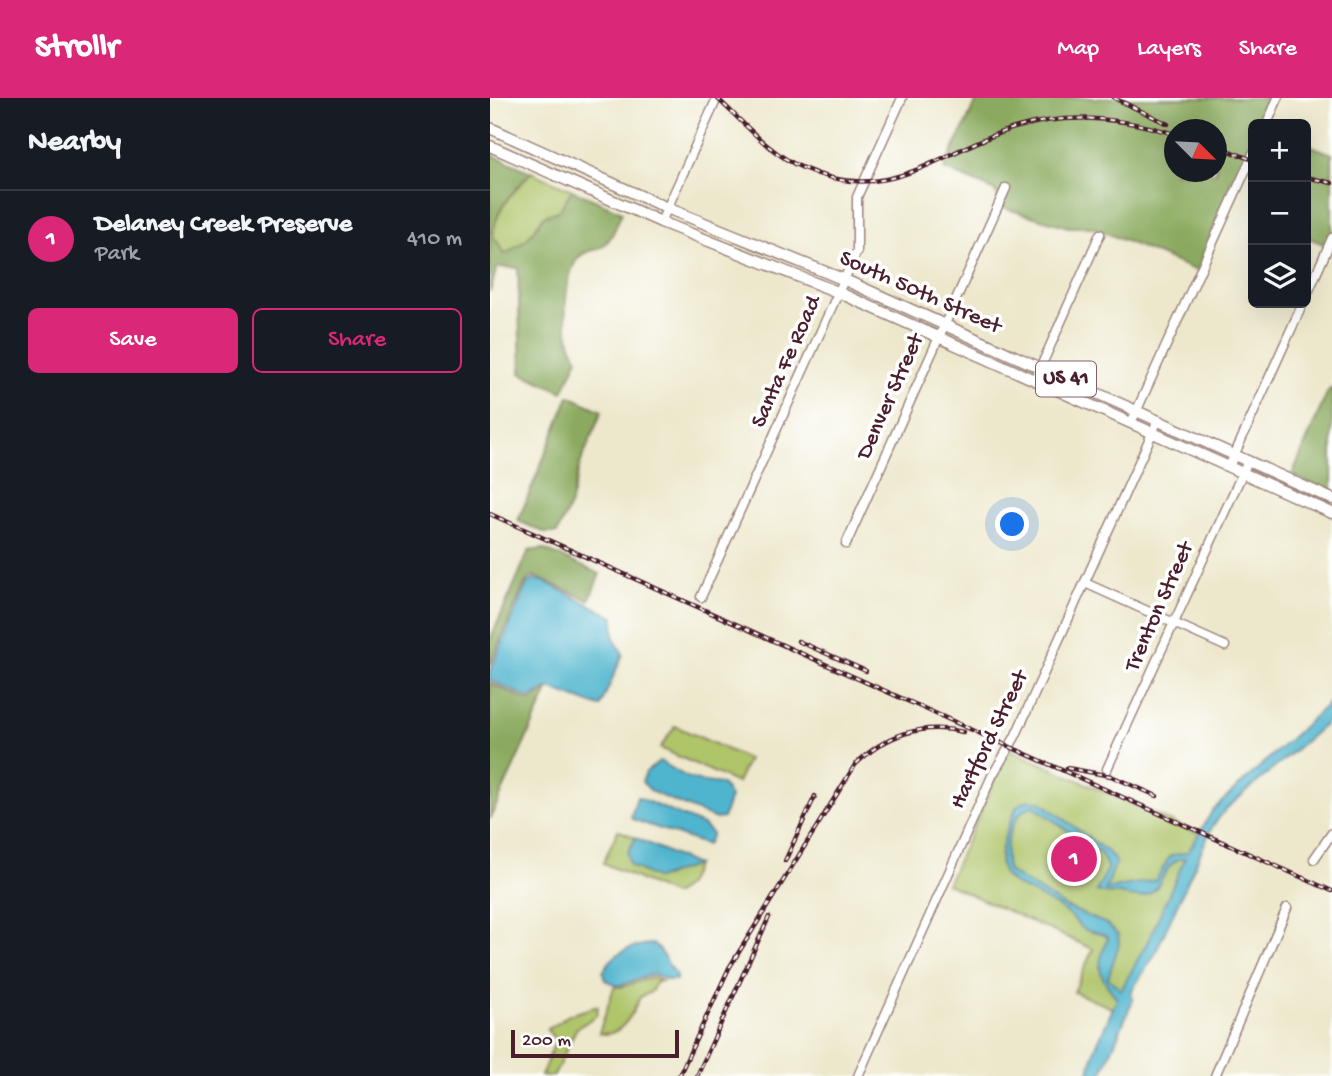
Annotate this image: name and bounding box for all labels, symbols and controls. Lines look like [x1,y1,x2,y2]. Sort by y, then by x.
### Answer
text: Strollr [35,30,119,68]
text: Map [1057,35,1099,64]
text: Layers [1137,35,1201,64]
text: Share [1239,35,1297,64]
north arrow [1164,119,1227,182]
map controls [1248,119,1311,308]
button: + [1248,119,1311,182]
text: Nearby [28,126,121,161]
button: − [1248,182,1311,245]
text: Delaney Creek Preserve [95,210,352,241]
text: 1 [46,226,56,253]
text: 410 m [407,226,462,253]
text: Park [95,241,139,268]
street label: South 50th Street [835,245,1007,341]
button: layers [1248,245,1311,308]
street label: Santa Fe Road [746,291,829,432]
button: Save [28,308,238,373]
button: Share [252,308,462,373]
street label: Denver Street [850,329,931,466]
road number: US 41 [1036,362,1096,396]
your location [995,507,1029,541]
street label: Trenton Street [1119,537,1201,678]
street label: Hartford Street [945,665,1036,814]
pin: 1 [1051,833,1097,885]
scale bar [511,1027,679,1059]
text: 200 m [522,1030,571,1053]

